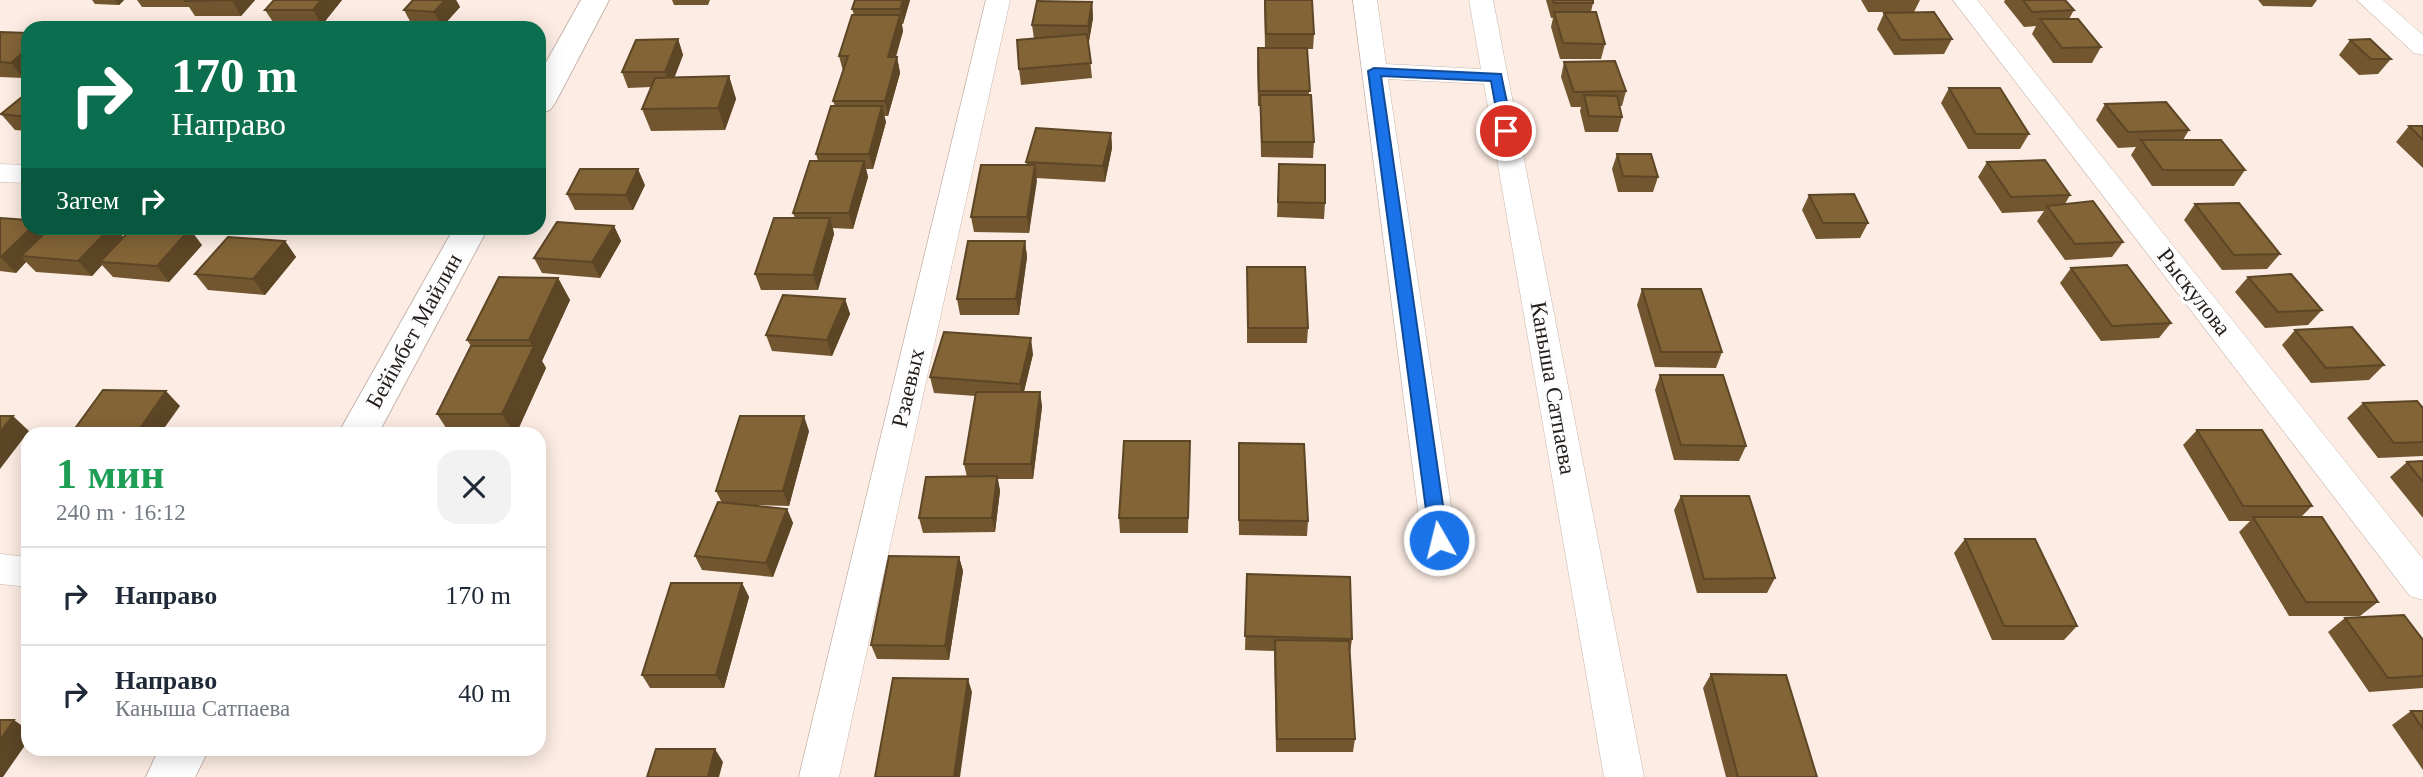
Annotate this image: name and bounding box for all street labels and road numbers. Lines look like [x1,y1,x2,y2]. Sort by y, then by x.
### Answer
street label: Рыскулова [2152,244,2236,340]
street label: Бейімбет Майлин [361,249,467,413]
street label: Каныша Сатпаева [1525,300,1581,476]
street label: Рзаевых [887,346,929,430]

